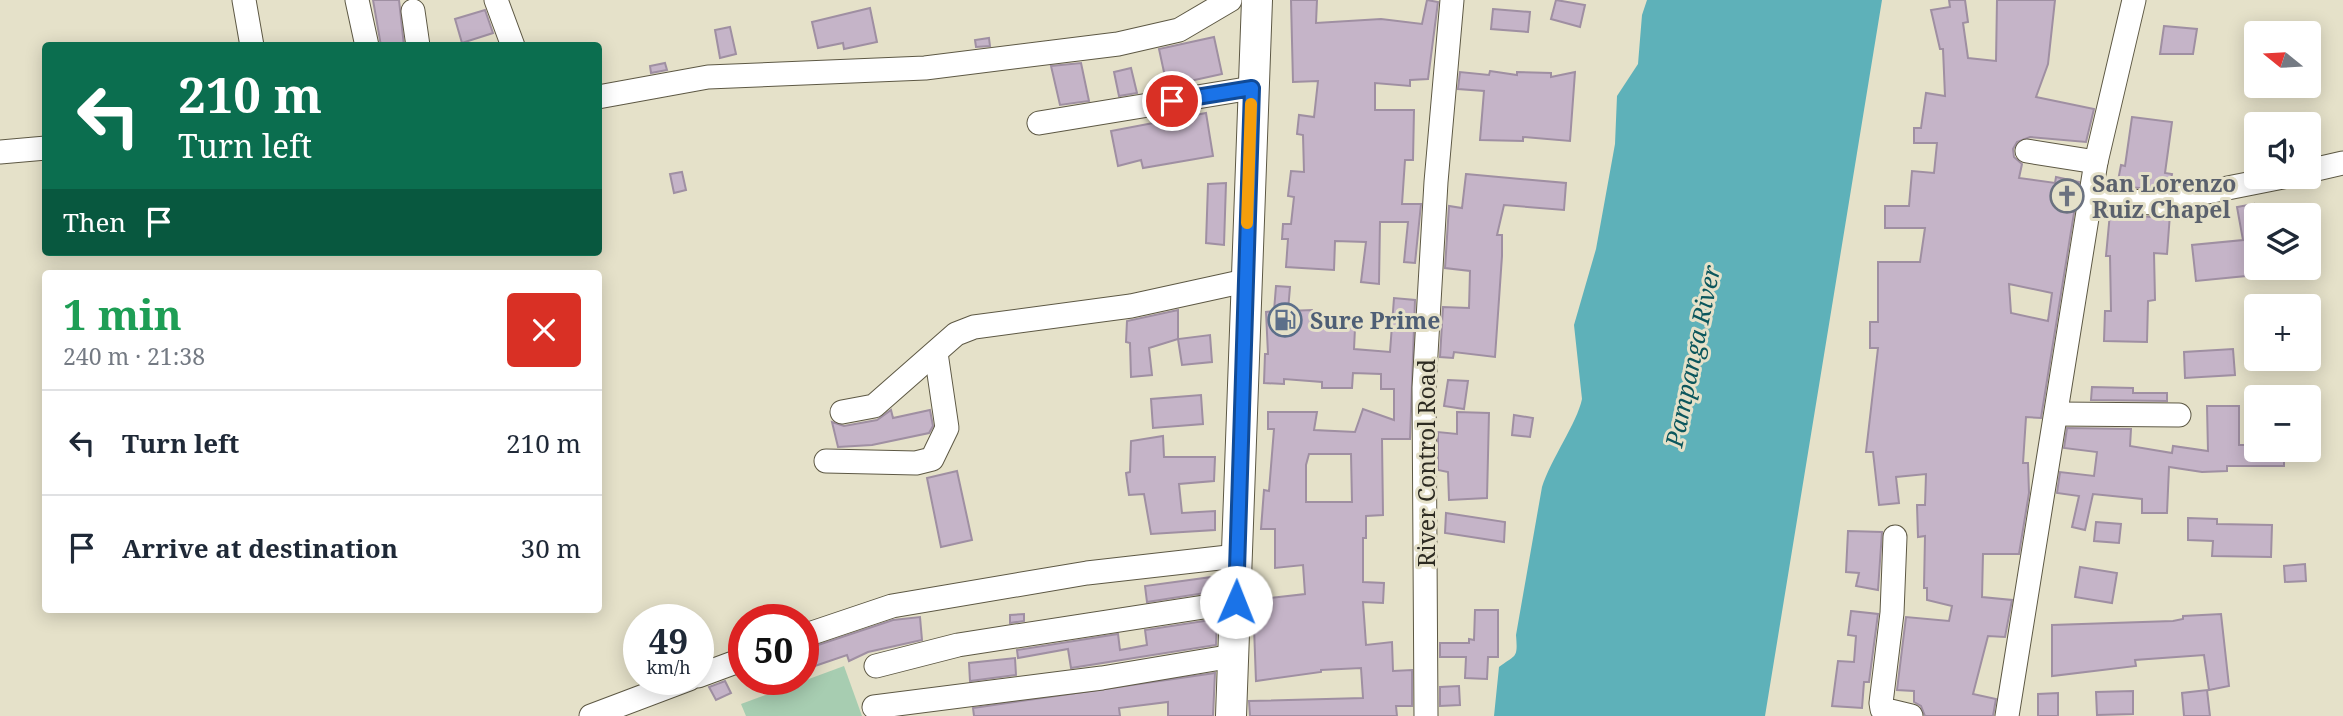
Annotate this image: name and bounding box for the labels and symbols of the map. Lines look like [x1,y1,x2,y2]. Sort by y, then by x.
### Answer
north arrow [2244,21,2320,98]
pin [1142,71,1202,131]
place label: San Lorenzo Ruiz Chapel [2092,167,2236,225]
church icon: San Lorenzo Ruiz Chapel [2048,177,2086,215]
water label: Pampanga River [1656,261,1728,451]
fuel station icon: Sure Prime [1266,301,1304,339]
place label: Sure Prime [1310,304,1440,336]
street label: River Control Road [1410,359,1442,567]
position arrow [1199,565,1273,639]
speed limit sign: 50 [728,604,819,695]

